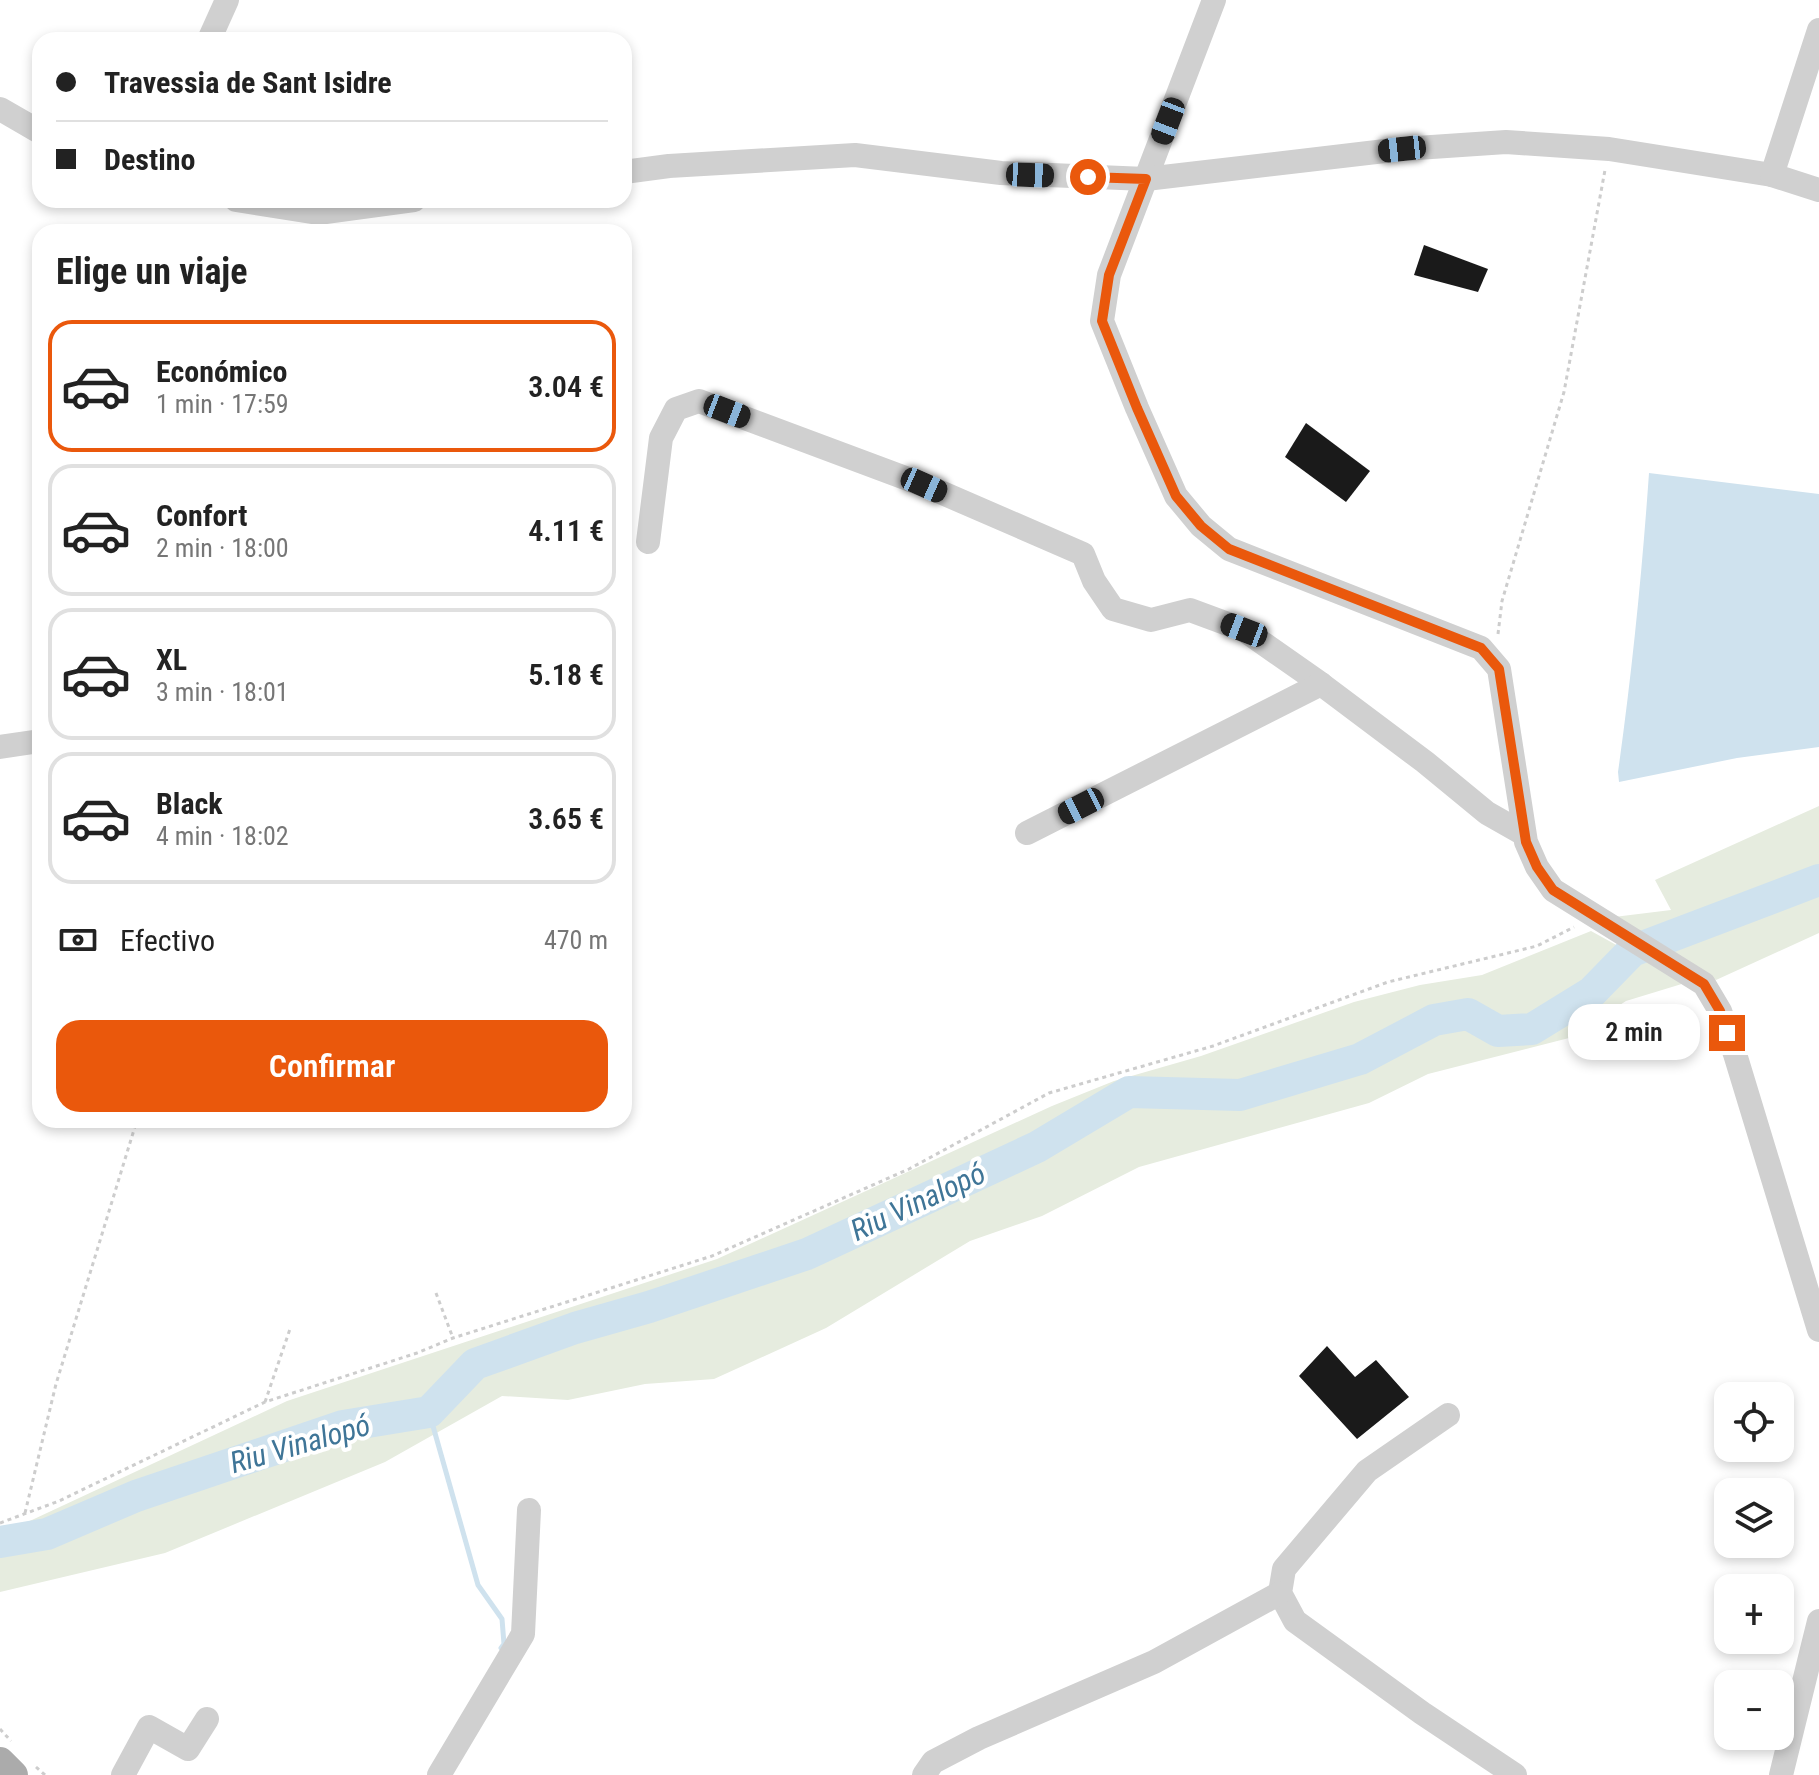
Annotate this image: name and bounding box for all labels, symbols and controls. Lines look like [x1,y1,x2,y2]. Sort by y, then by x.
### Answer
text: Travessia de Sant Isidre [104,65,392,100]
car [1148,94,1188,148]
car [1377,135,1427,163]
text: Destino [104,142,195,177]
route start [1070,159,1106,195]
car [1006,162,1054,188]
text: Elige un viaje [56,251,247,293]
icon: car [60,350,132,422]
text: Económico [156,354,287,389]
text: 3.04 € [528,369,604,404]
text: 1 min · 17:59 [156,389,289,419]
car [700,391,754,431]
car [897,464,951,506]
icon: car [60,494,132,566]
text: Confort [156,498,247,533]
text: 4.11 € [528,513,604,548]
text: 2 min · 18:00 [156,533,289,563]
car [1217,610,1271,650]
icon: car [60,638,132,710]
text: XL [156,642,187,677]
text: 5.18 € [528,657,604,692]
text: 3 min · 18:01 [156,677,289,707]
icon: car [60,782,132,854]
car [1054,784,1108,828]
text: Black [156,786,223,821]
text: 3.65 € [528,801,604,836]
text: 4 min · 18:02 [156,821,289,851]
icon: cash [56,918,100,962]
text: Efectivo [120,923,215,958]
text: 470 m [544,925,608,955]
callout: 2 min [1567,1005,1699,1061]
route end [1709,1015,1745,1051]
text: 2 min [1605,1017,1663,1047]
button: Confirmar [56,1020,608,1112]
water label: Riu Vinalopó [845,1155,991,1248]
map controls [1714,1382,1794,1750]
button: locate [1714,1382,1794,1462]
water label: Riu Vinalopó [226,1407,374,1480]
button: layers [1714,1478,1794,1558]
button: + [1714,1574,1794,1654]
button: − [1714,1670,1794,1750]

